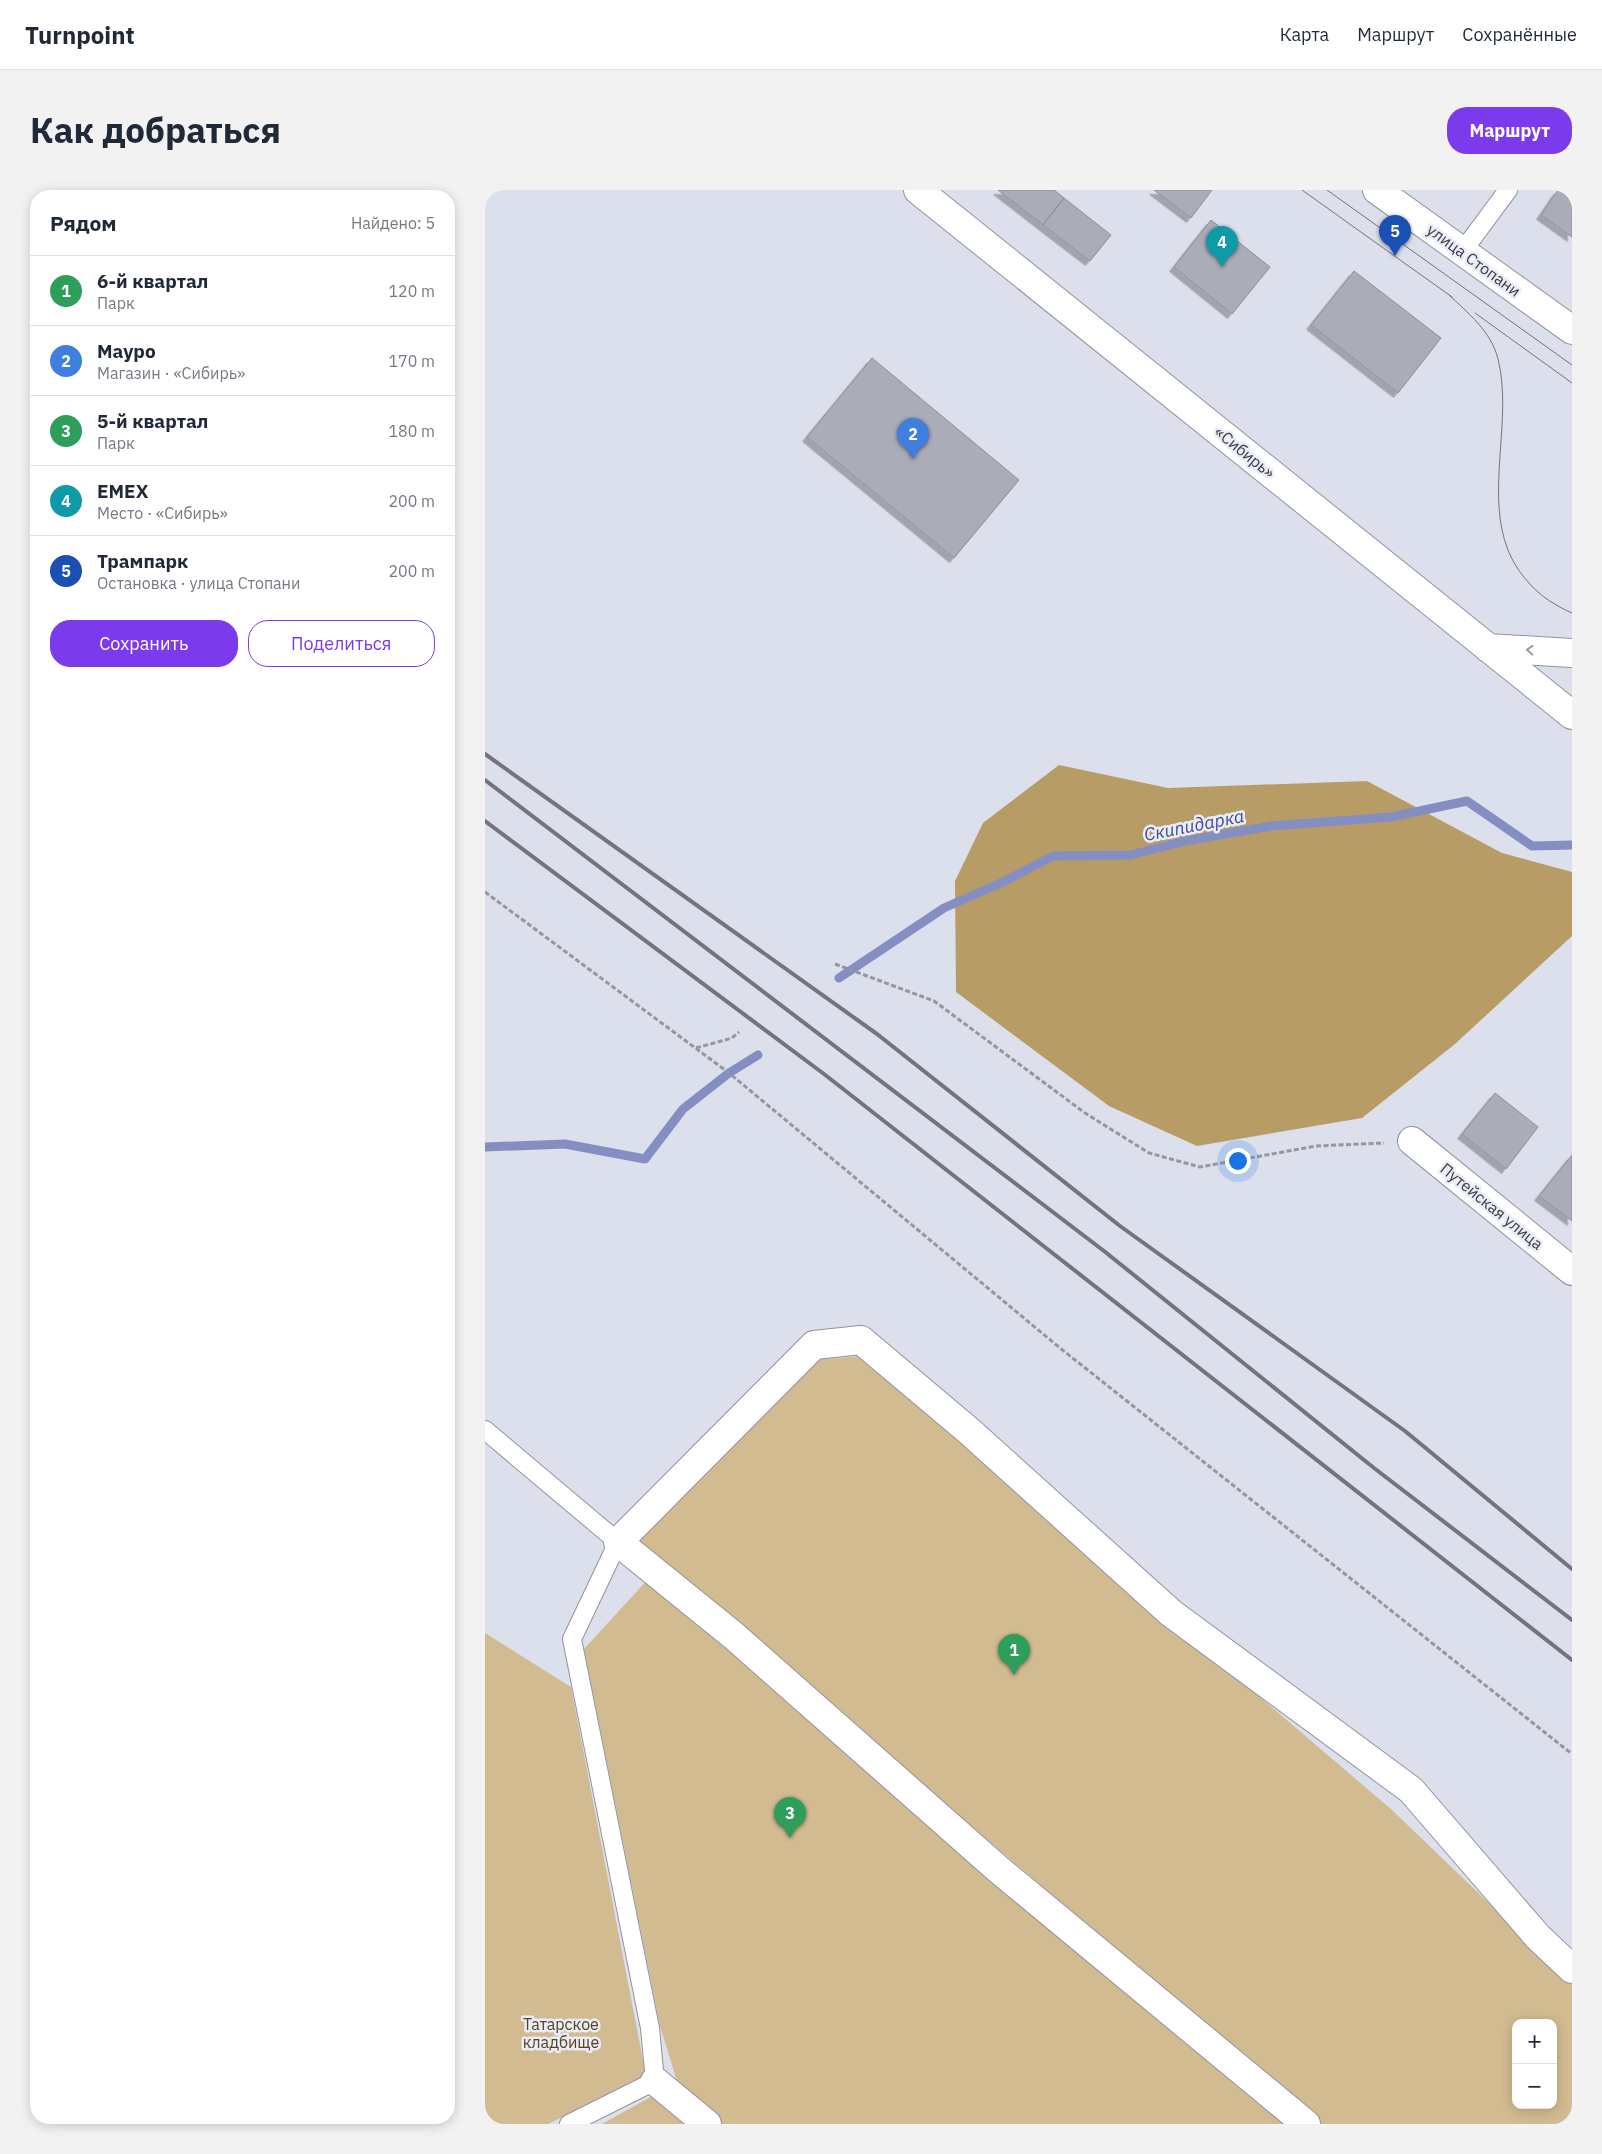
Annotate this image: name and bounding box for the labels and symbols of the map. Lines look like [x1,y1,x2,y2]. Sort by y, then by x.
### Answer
pin: 5 [1379,215,1411,256]
street label: улица Стопани [1423,219,1525,301]
pin: 4 [1206,226,1238,267]
pin: 2 [897,418,929,459]
street label: «Сибирь» [1211,422,1279,482]
one-way arrow [1526,645,1534,656]
water label: Скипидарка [1142,804,1246,846]
your location [1225,1148,1251,1174]
street label: Путейская улица [1437,1158,1548,1254]
pin: 1 [998,1634,1030,1675]
pin: 3 [774,1797,806,1838]
park label: Татарское кладбище [523,2014,600,2052]

